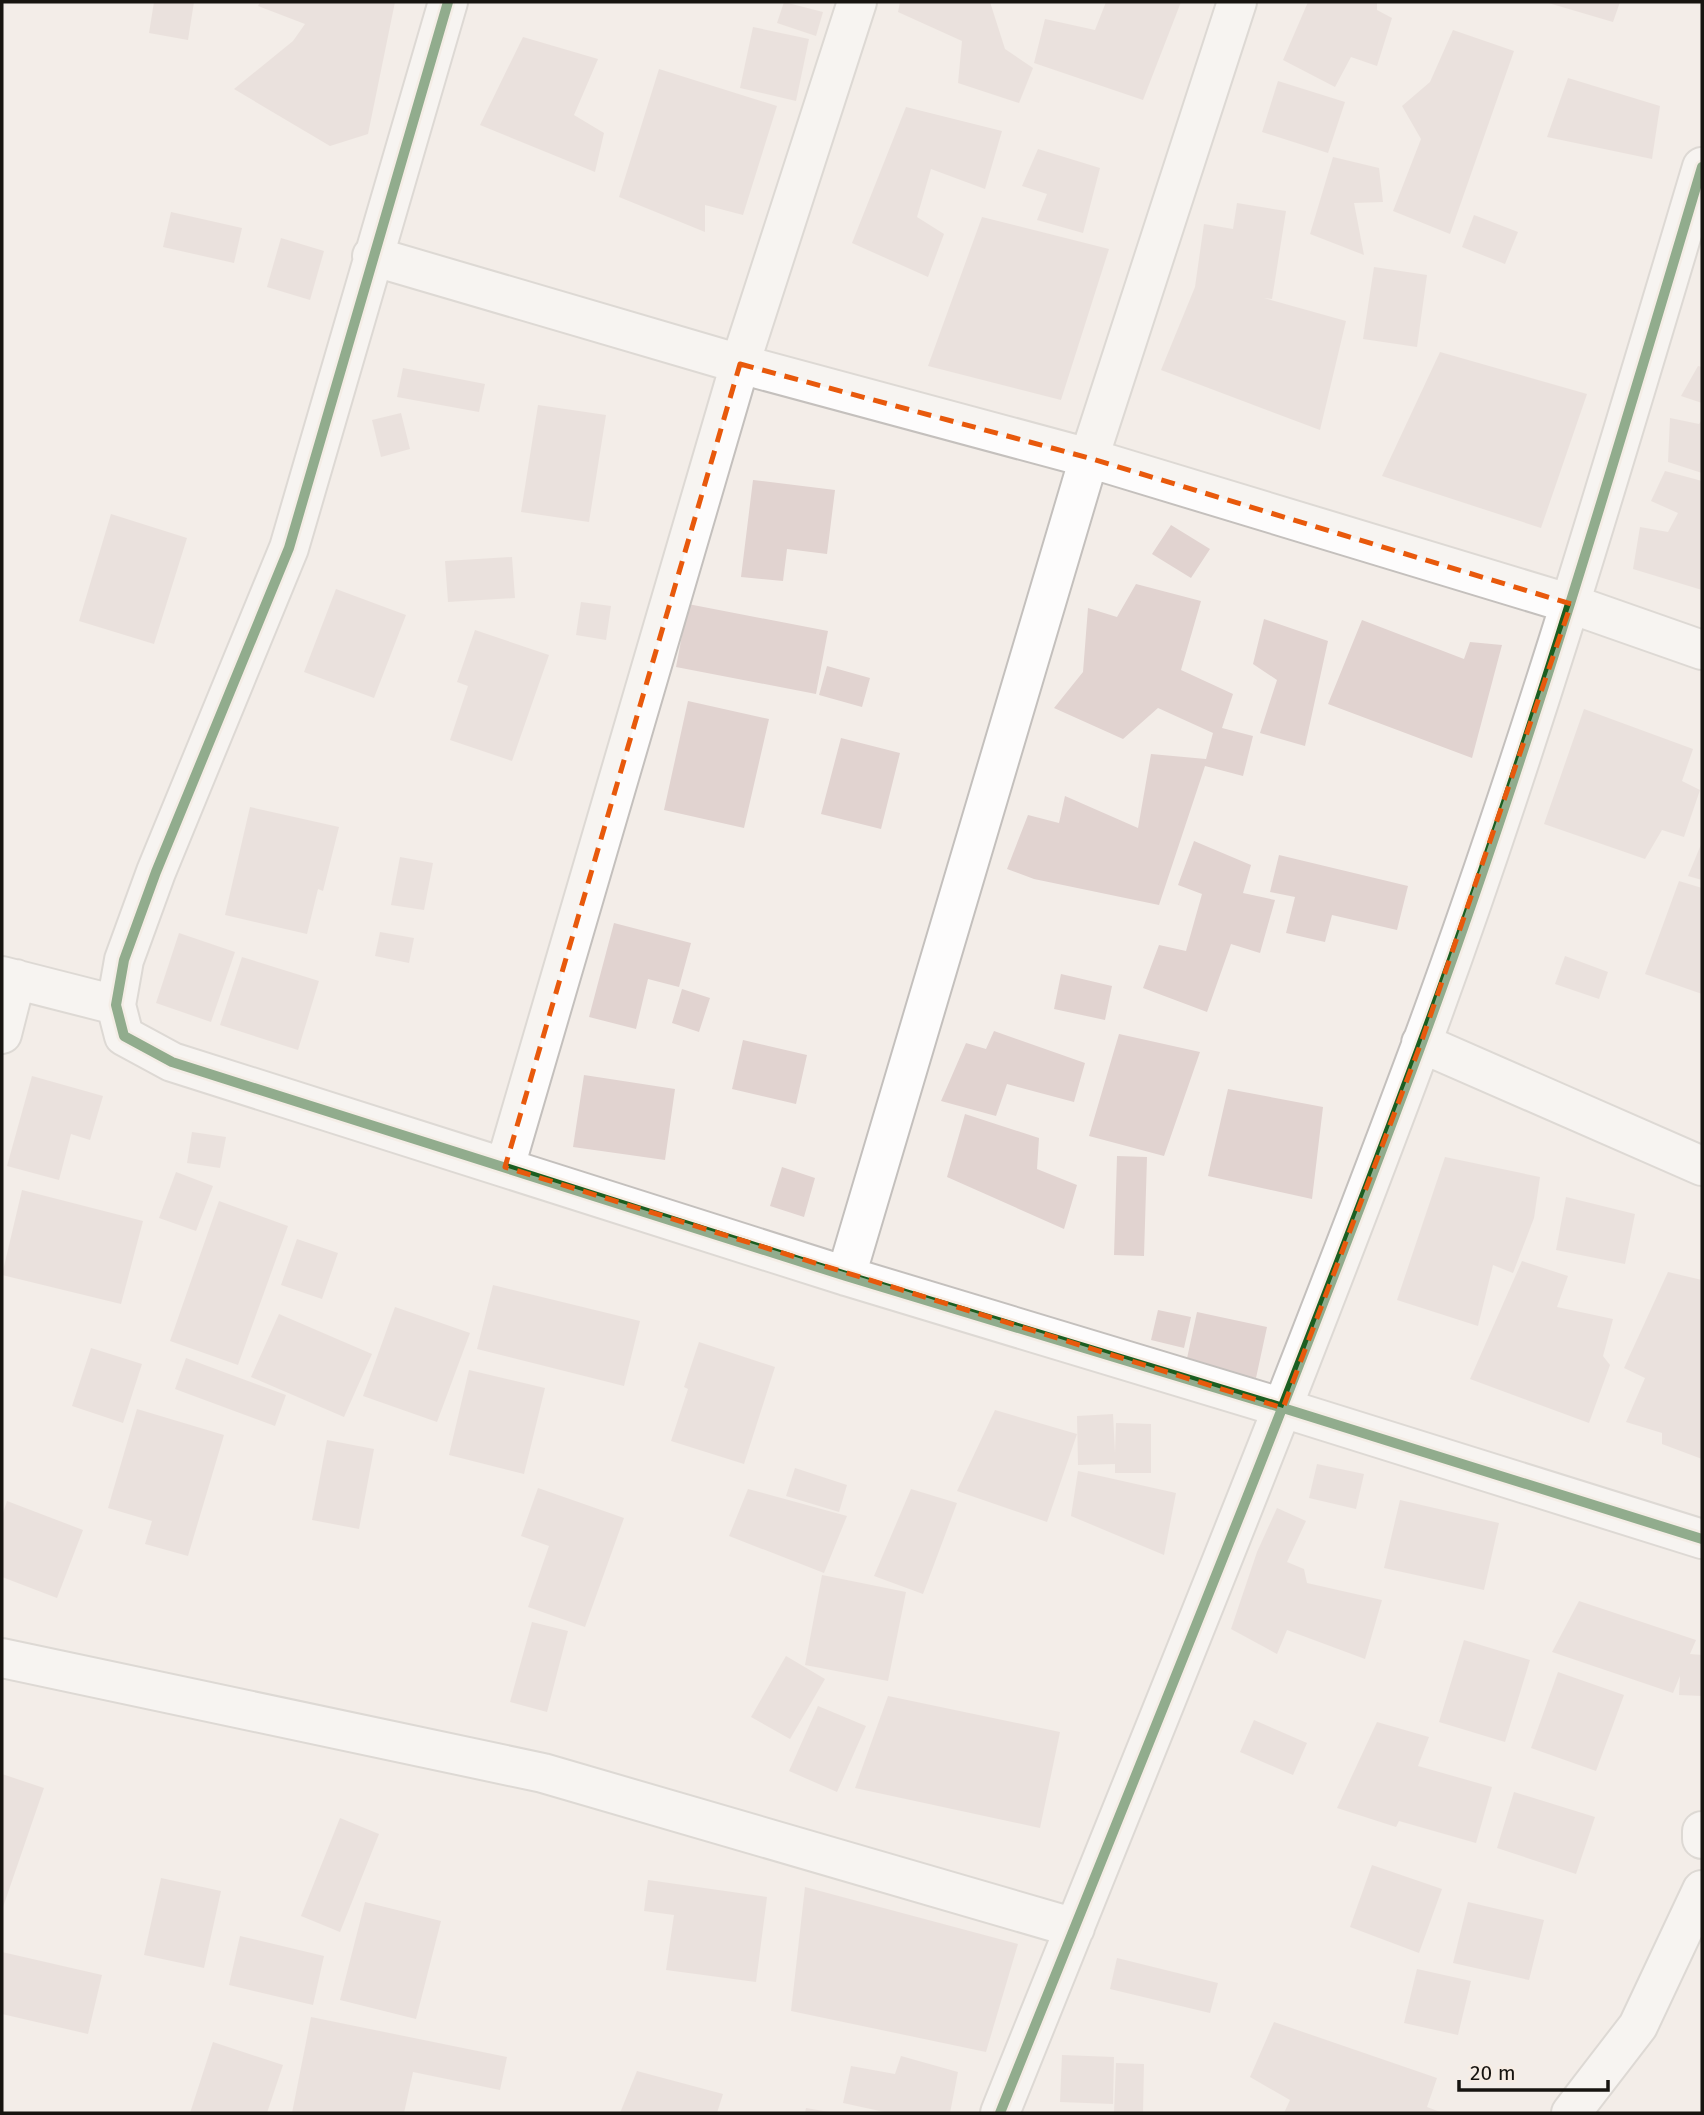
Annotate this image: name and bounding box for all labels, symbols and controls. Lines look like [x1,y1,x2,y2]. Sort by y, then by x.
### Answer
scale bar [1459,2048,1608,2092]
text: 20 m [1470,2060,1516,2086]

